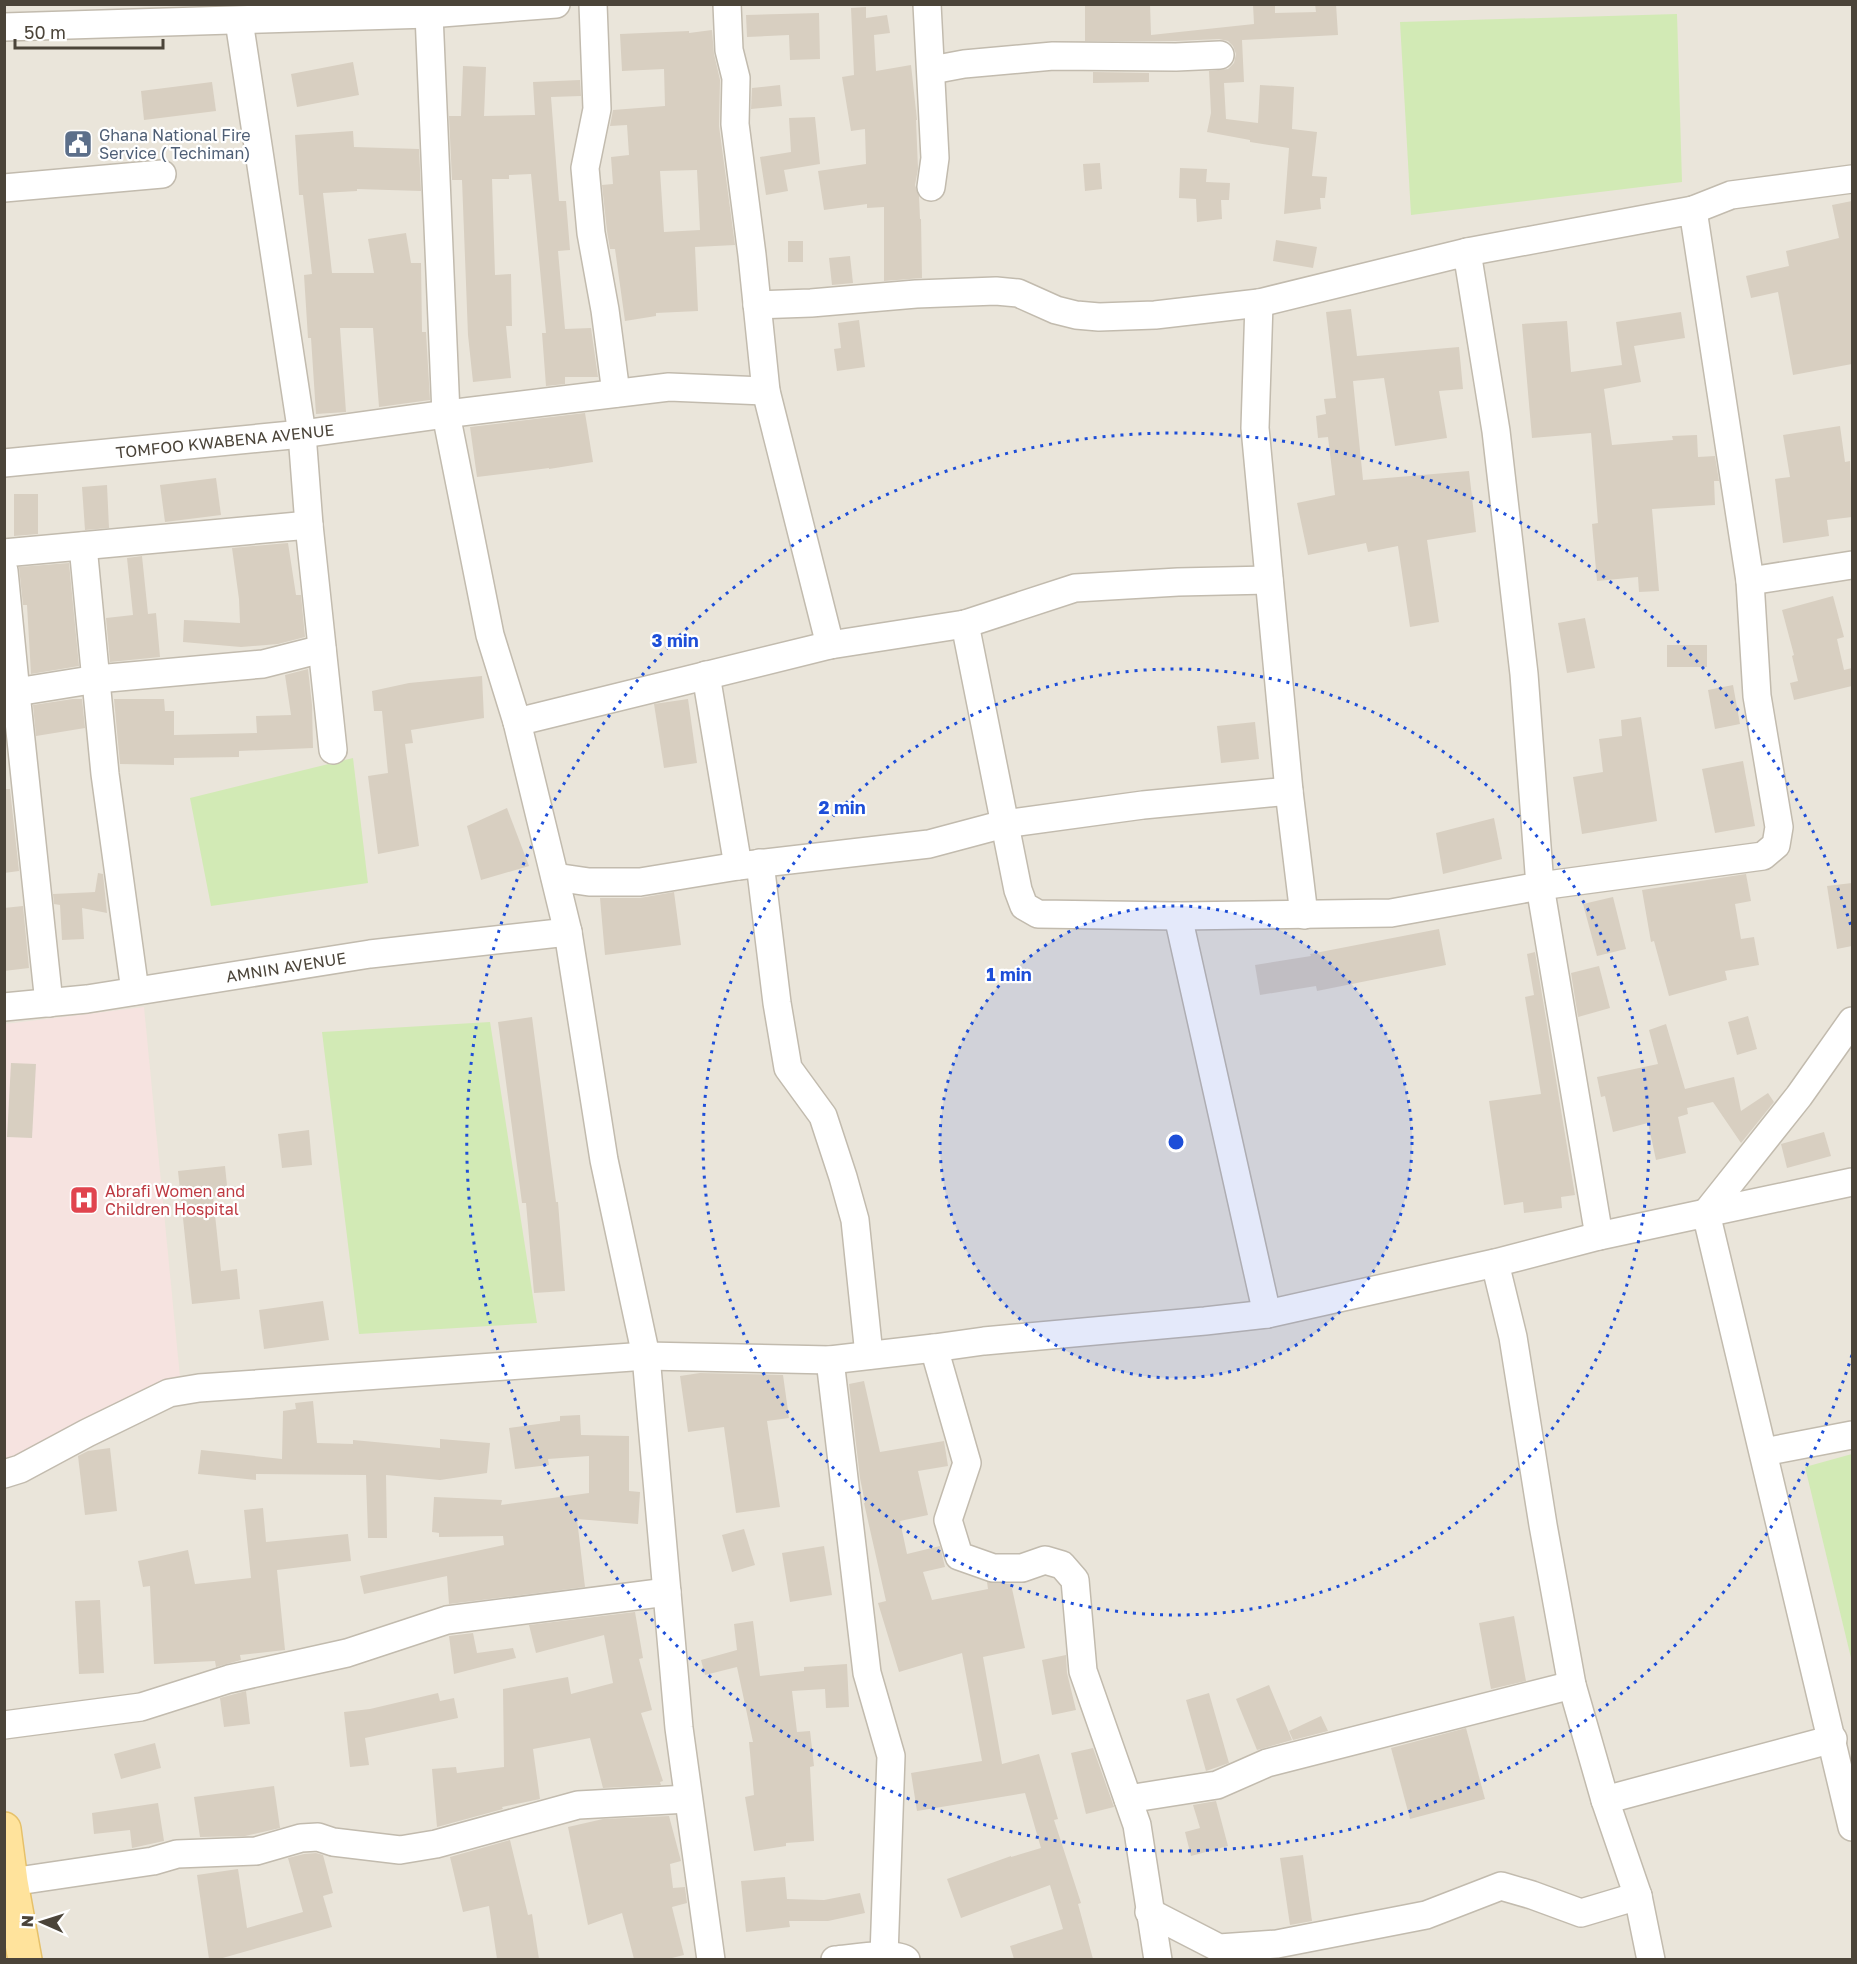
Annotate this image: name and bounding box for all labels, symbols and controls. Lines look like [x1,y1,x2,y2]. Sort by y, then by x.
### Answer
scale bar [15,12,164,50]
text: 50 m [24,21,66,43]
place label: Ghana National Fire Service ( Techiman) [99,125,251,163]
public building icon: Ghana National Fire Service ( Techiman) [62,128,94,160]
street label: TOMFOO KWABENA AVENUE [115,420,335,462]
text: 3 min [651,629,699,651]
text: 2 min [818,796,866,818]
street label: AMNIN AVENUE [225,948,347,986]
text: 1 min [986,963,1032,985]
centre of rings [1166,1132,1186,1152]
place label: Abrafi Women and Children Hospital [105,1181,245,1219]
hospital icon: Abrafi Women and Children Hospital [68,1184,100,1216]
north arrow [12,1892,72,1952]
text: N [17,1915,37,1928]

